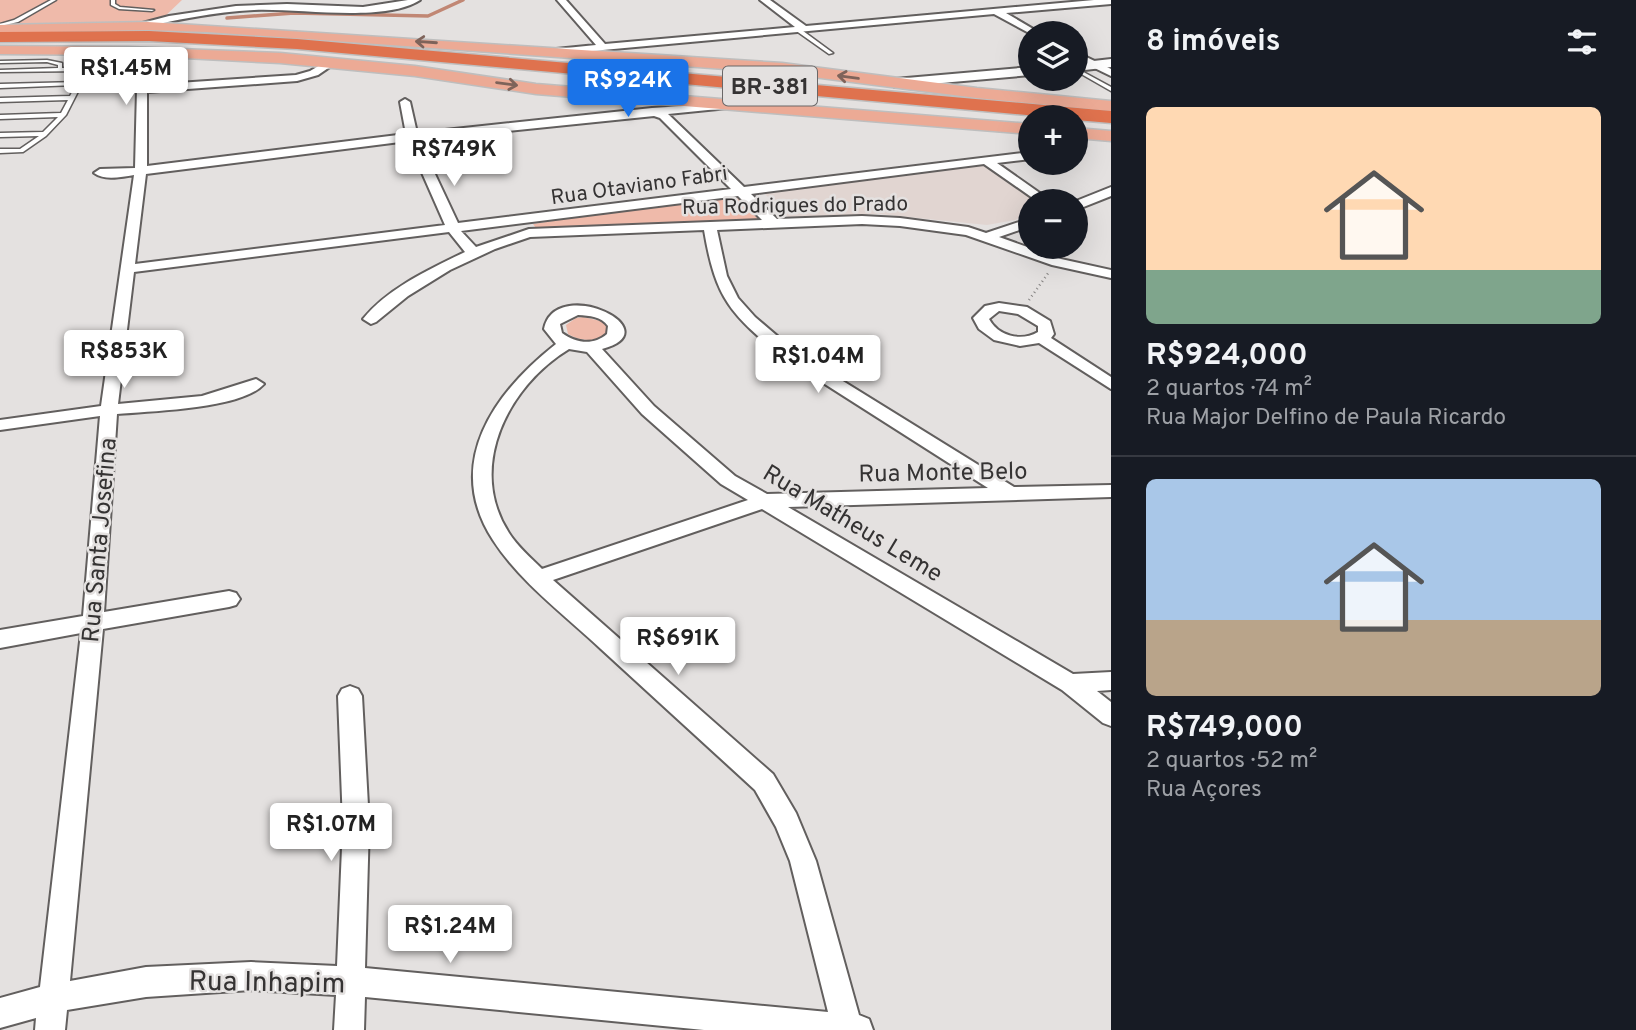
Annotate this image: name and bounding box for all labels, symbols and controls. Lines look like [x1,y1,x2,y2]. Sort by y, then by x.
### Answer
map controls [1018,21,1088,259]
button: layers [1018,21,1088,91]
icon: filters [1563,23,1601,61]
text: 8 imóveis [1146,24,1281,61]
one-way arrow [416,35,438,48]
pin: R$1.45M [61,48,191,107]
text: R$1.45M [80,55,172,84]
pin: R$924K [571,60,685,119]
road number: BR-381 [723,66,817,106]
text: R$924K [583,67,673,96]
one-way arrow [838,70,860,83]
one-way arrow [496,78,518,91]
button: + [1018,105,1088,175]
pin: R$749K [397,128,511,188]
text: R$749K [411,136,497,165]
icon: home [1311,152,1437,278]
street label: Rua Otaviano Fabri [549,161,729,212]
button: − [1018,189,1088,259]
street label: Rua Rodrigues do Prado [682,191,908,222]
pin: R$853K [67,330,181,390]
pin: R$1.04M [753,336,883,395]
text: R$853K [80,338,168,367]
text: R$924,000 [1146,338,1308,375]
text: R$1.04M [771,343,865,372]
text: 2 quartos · 74 m² [1146,375,1312,404]
text: Rua Major Delfino de Paula Ricardo [1146,404,1506,433]
street label: Rua Santa Josefina [77,437,125,644]
street label: Rua Monte Belo [858,458,1028,490]
street label: Rua Matheus Leme [757,459,947,590]
icon: home [1311,524,1437,650]
pin: R$691K [621,618,735,677]
text: R$691K [636,625,720,654]
text: R$749,000 [1146,710,1303,747]
text: 2 quartos · 52 m² [1146,747,1317,776]
text: Rua Açores [1146,776,1262,805]
pin: R$1.07M [266,804,396,863]
text: R$1.07M [286,811,376,840]
pin: R$1.24M [385,906,515,965]
text: R$1.24M [404,913,496,942]
street label: Rua Inhapim [188,965,346,1003]

